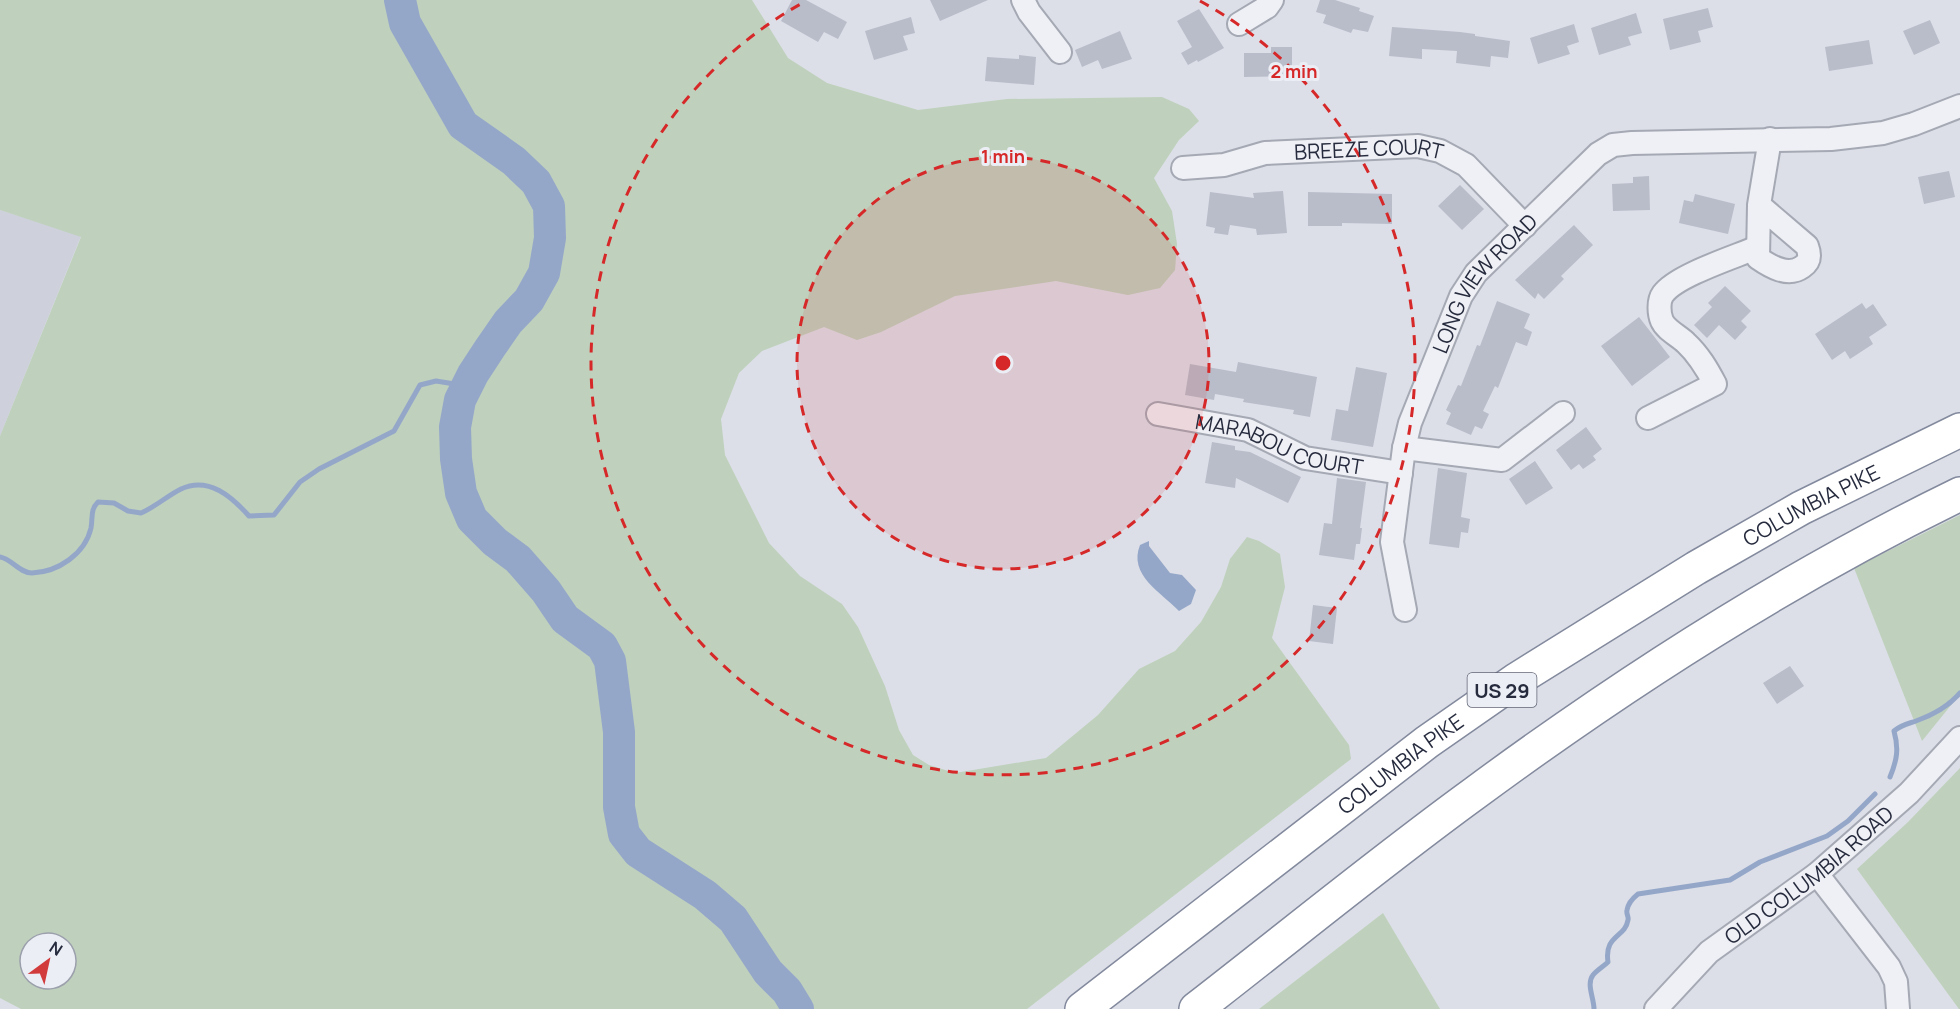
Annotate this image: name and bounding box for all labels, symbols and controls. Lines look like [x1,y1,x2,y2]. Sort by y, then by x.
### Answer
text: 2 min [1271,59,1317,83]
street label: BREEZE COURT [1294,132,1447,166]
text: 1 min [981,144,1025,168]
street label: LONG VIEW ROAD [1425,207,1543,357]
centre of rings [993,353,1013,373]
street label: MARABOU COURT [1193,407,1366,481]
street label: COLUMBIA PIKE [1738,458,1884,552]
road number: US 29 [1468,673,1537,707]
street label: COLUMBIA PIKE [1332,707,1469,820]
street label: OLD COLUMBIA ROAD [1719,799,1899,950]
north arrow [18,931,78,991]
text: N [45,936,67,961]

